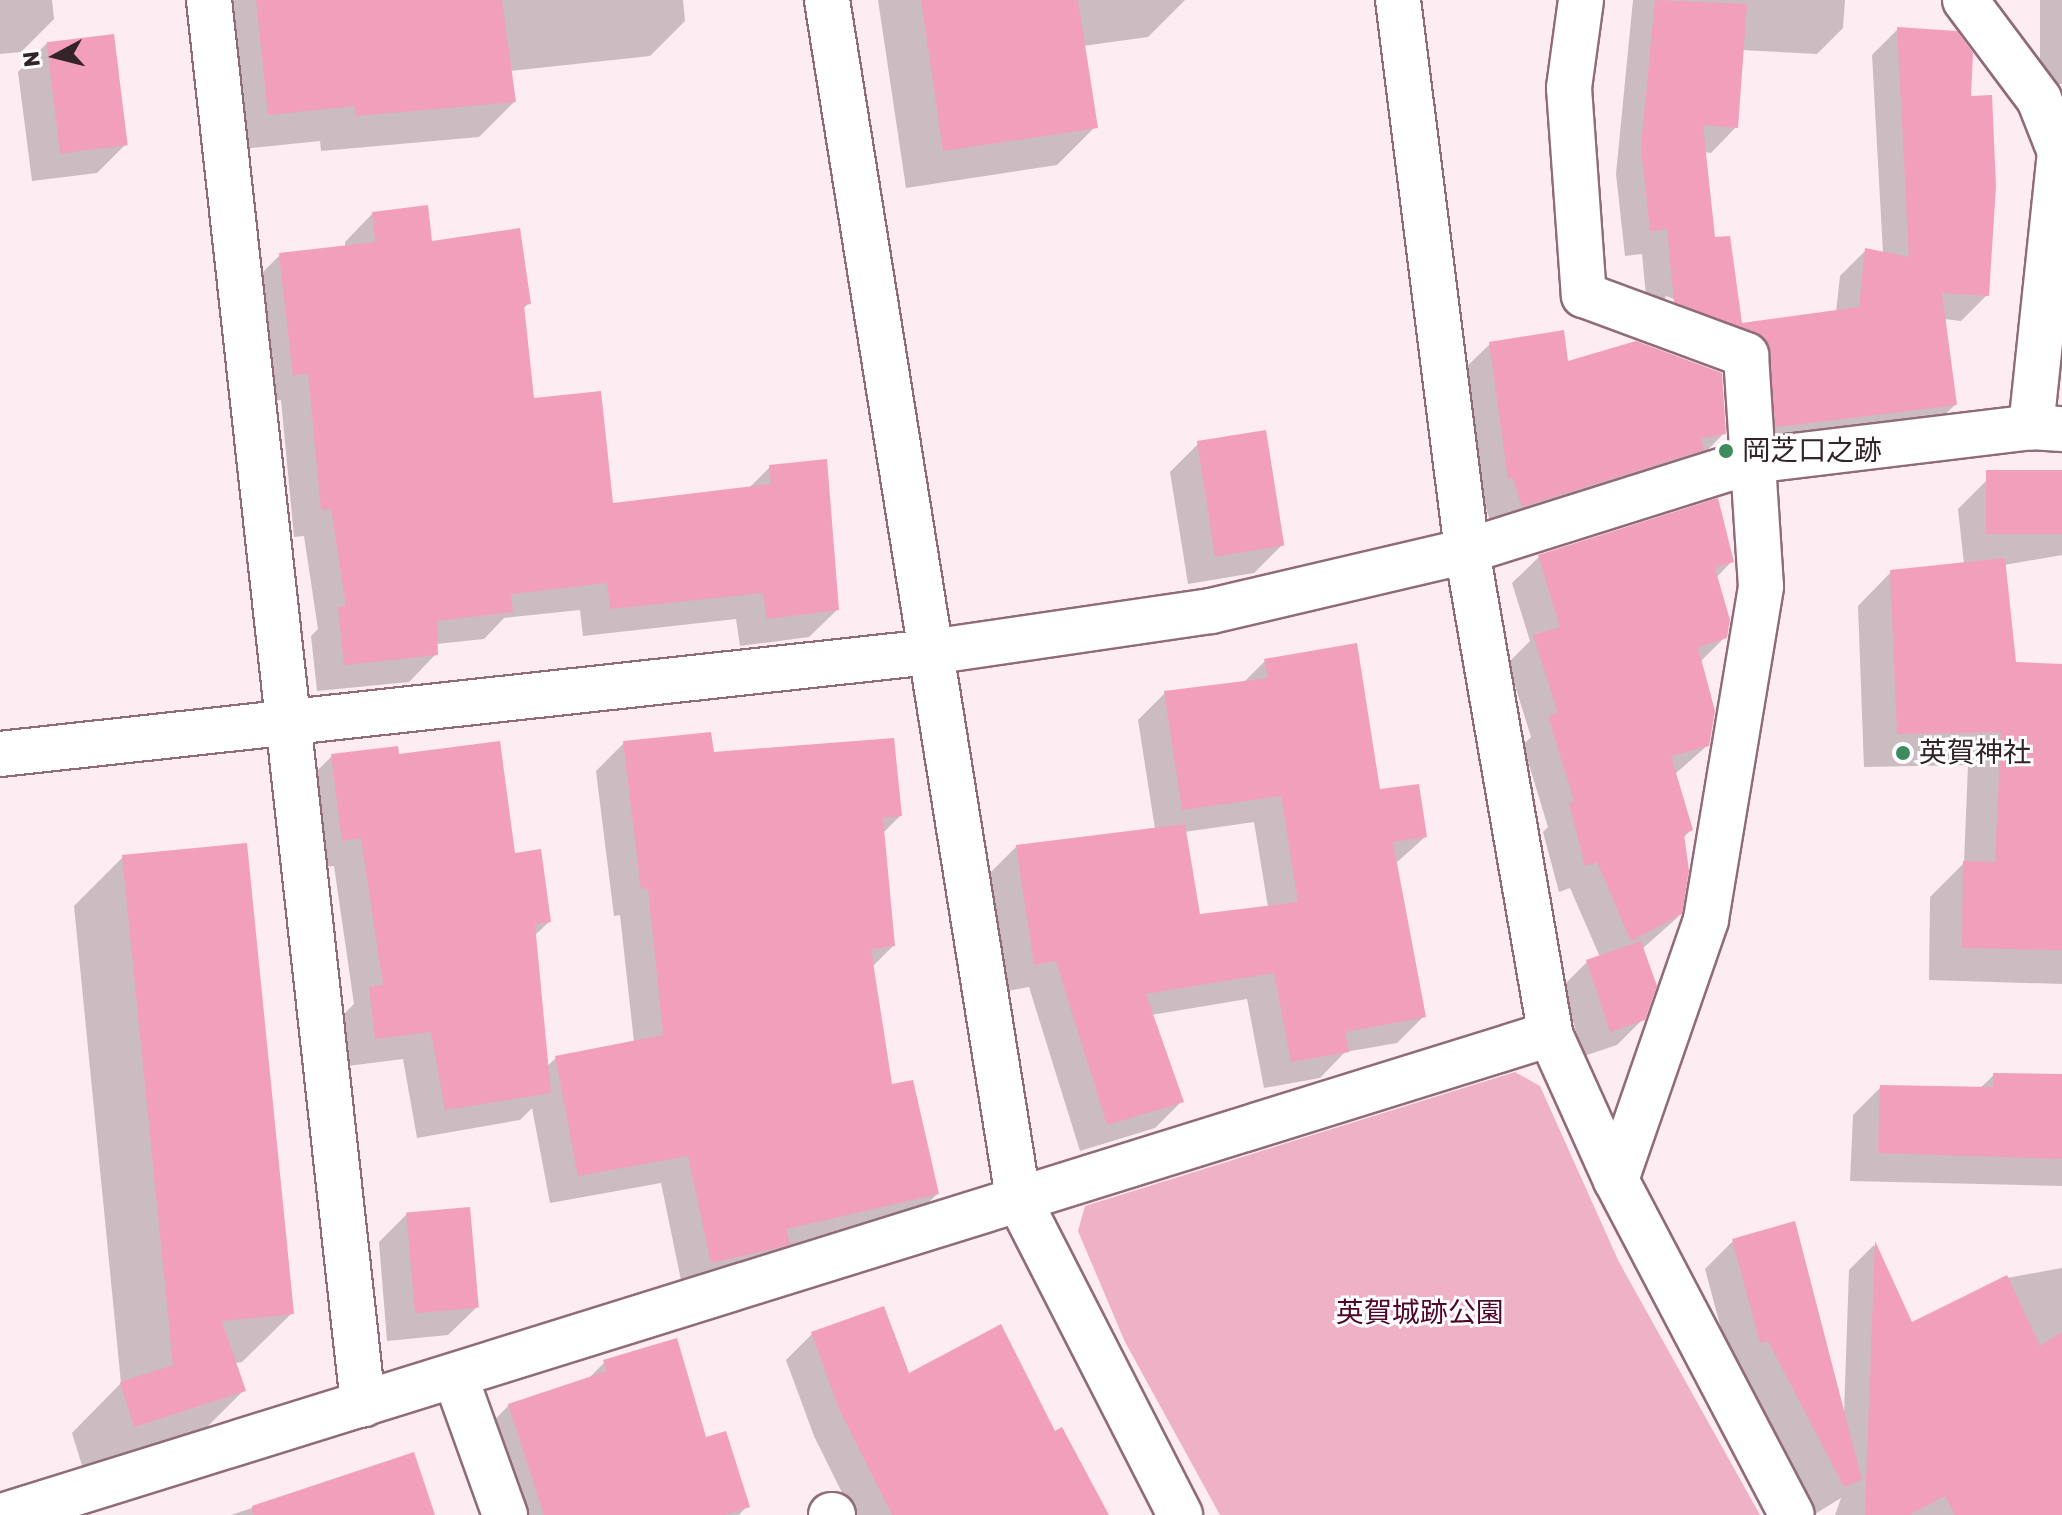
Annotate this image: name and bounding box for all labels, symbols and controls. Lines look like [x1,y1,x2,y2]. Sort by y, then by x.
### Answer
north arrow [16,16,96,96]
text: N [17,49,46,68]
place label: 岡芝口之跡 [1742,434,1882,468]
marker: 岡芝口之跡 [1717,442,1735,460]
place label: 英賀神社 [1919,736,2031,770]
marker: 英賀神社 [1894,744,1912,762]
park label: 英賀城跡公園 [1336,1296,1504,1330]

